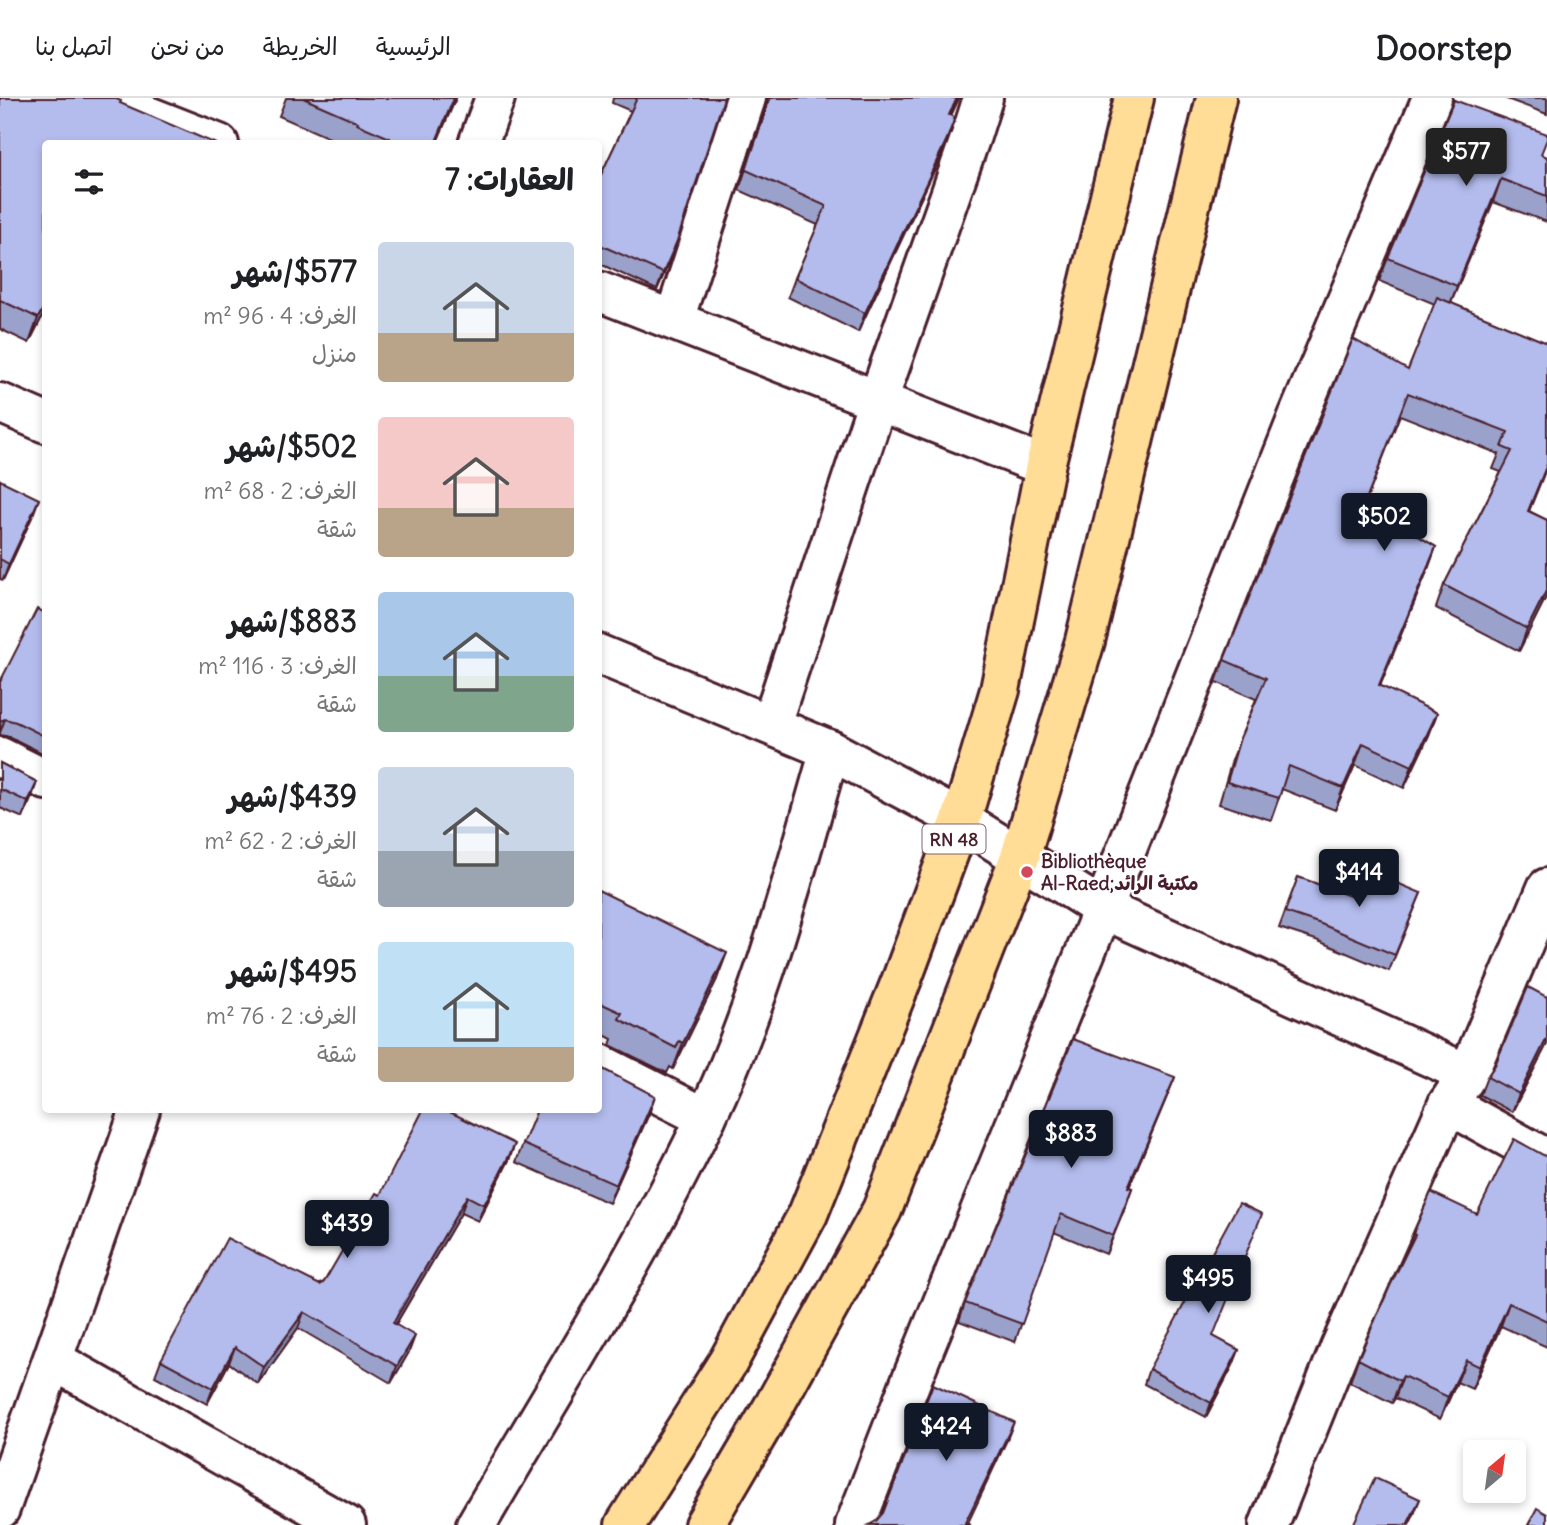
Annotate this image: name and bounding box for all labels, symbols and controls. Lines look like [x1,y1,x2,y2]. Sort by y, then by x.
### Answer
text: Doorstep [1376,27,1512,69]
text: اتصل بنا [35,31,113,61]
text: من نحن [151,31,225,61]
text: الخريطة [263,31,338,61]
text: الرئيسية [376,31,451,61]
pin: $577 [1425,129,1507,188]
text: $577 [1442,136,1490,165]
text: العقارات: 7 [445,160,574,198]
icon: filters [70,163,108,201]
text: $577/شهر [233,252,357,290]
icon: home [434,270,518,354]
text: الغرف: 4 · 96 m² [203,301,357,330]
text: منزل [312,339,357,368]
text: $502/شهر [226,427,357,465]
icon: home [434,445,518,529]
text: الغرف: 2 · 68 m² [204,476,357,505]
pin: $502 [1343,494,1425,553]
text: $502 [1357,501,1411,530]
text: شقة [317,514,357,543]
text: $883/شهر [228,602,357,640]
icon: home [434,620,518,704]
text: الغرف: 3 · 116 m² [198,651,357,680]
text: شقة [317,689,357,718]
text: $439/شهر [228,777,357,815]
icon: home [434,795,518,879]
road number: RN 48 [922,824,986,854]
text: الغرف: 2 · 62 m² [204,826,357,855]
place label: Bibliothèque Al-Raed;مكتبة الرائد [1041,849,1199,896]
pin: $414 [1318,850,1400,909]
text: $414 [1335,857,1383,886]
text: شقة [317,864,357,893]
marker: Bibliothèque Al-Raed;مكتبة الرائد [1019,864,1035,880]
text: $495/شهر [228,952,357,990]
icon: home [434,970,518,1054]
text: الغرف: 2 · 76 m² [206,1001,357,1030]
text: شقة [317,1039,357,1068]
pin: $883 [1030,1110,1112,1170]
text: $883 [1045,1118,1097,1147]
pin: $439 [306,1200,388,1260]
text: $439 [321,1208,373,1237]
pin: $495 [1167,1256,1249,1315]
text: $495 [1182,1263,1234,1292]
pin: $424 [905,1404,987,1463]
text: $424 [920,1411,972,1440]
north arrow [1463,1440,1526,1503]
map controls [1463,1440,1526,1503]

